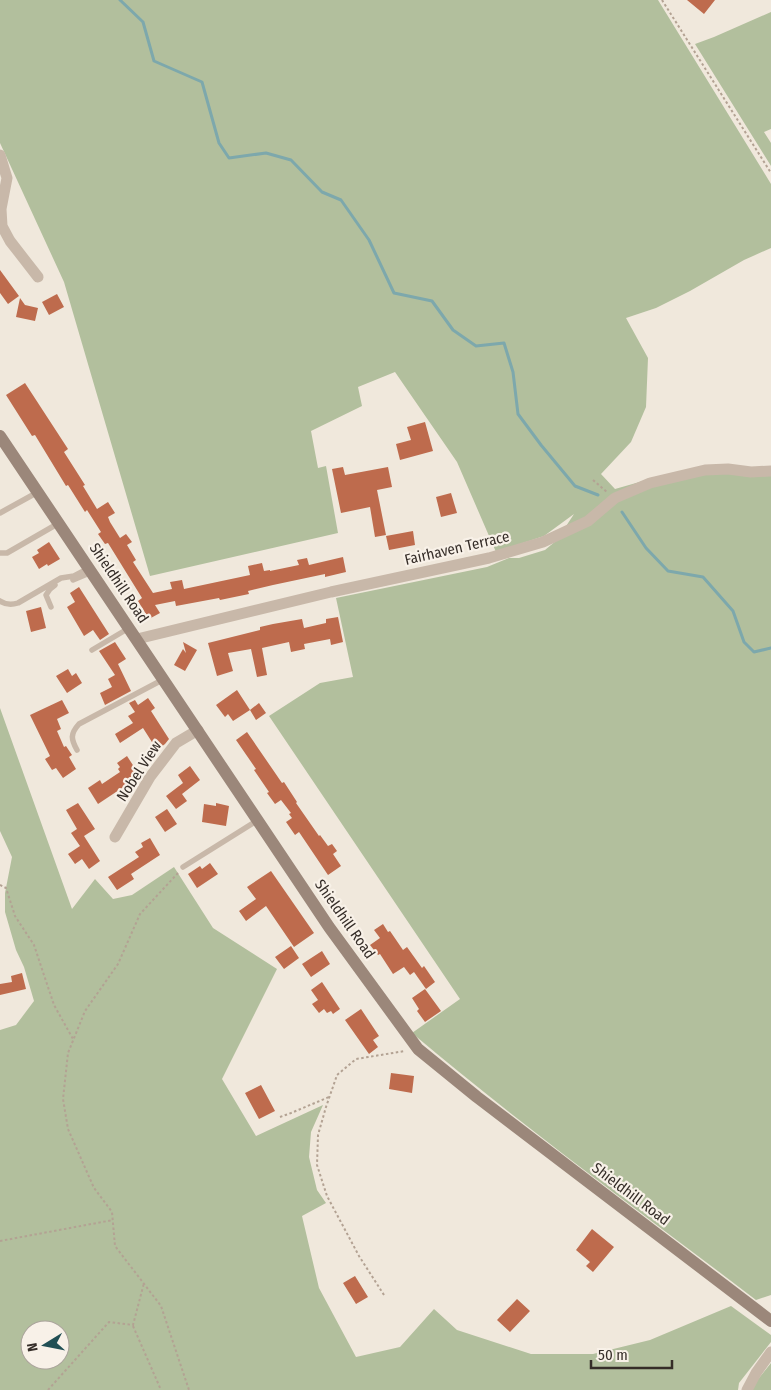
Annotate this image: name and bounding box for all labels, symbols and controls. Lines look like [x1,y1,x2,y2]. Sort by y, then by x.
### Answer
street label: Fairhaven Terrace [403,527,511,569]
street label: Shieldhill Road [86,540,152,626]
street label: Nobel View [113,737,165,805]
street label: Shieldhill Road [311,876,379,962]
street label: Shieldhill Road [589,1159,673,1229]
north arrow [20,1320,70,1370]
scale bar [591,1338,672,1370]
text: N [24,1342,42,1353]
text: 50 m [598,1346,628,1364]

